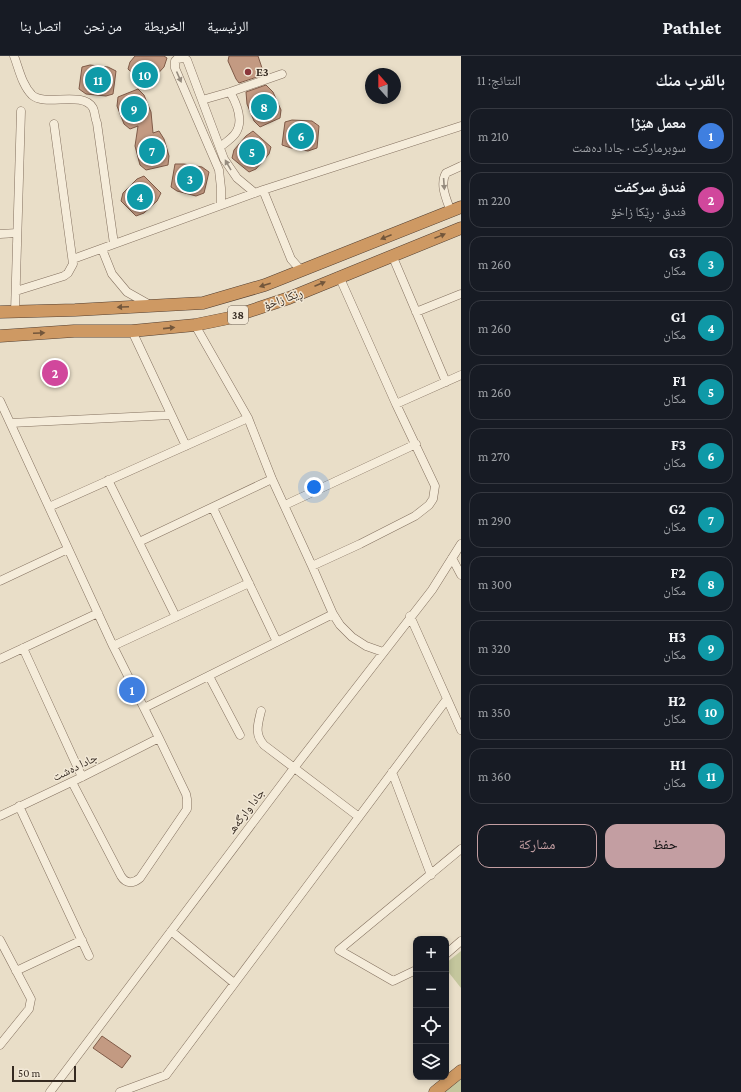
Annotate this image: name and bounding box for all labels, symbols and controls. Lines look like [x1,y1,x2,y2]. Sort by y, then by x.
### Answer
text: Pathlet [663,17,721,38]
text: اتصل بنا [20,18,61,34]
text: من نحن [83,18,122,34]
text: الخريطة [144,18,185,34]
text: الرئيسية [207,18,249,34]
pin: 10 [132,60,158,90]
pin: 11 [85,65,111,95]
place label: E3 [256,65,269,79]
marker: E3 [243,67,253,77]
north arrow [365,68,401,104]
text: بالقرب منك [655,71,725,90]
one-way arrow [176,72,182,84]
text: النتائج: 11 [477,73,521,88]
pin: 8 [251,92,277,122]
pin: 9 [121,94,147,124]
text: معمل ھێژا [631,115,686,131]
pin: 6 [288,121,314,151]
text: 210 m [478,129,509,144]
text: 1 [709,129,713,144]
pin: 7 [139,136,165,166]
pin: 5 [239,137,265,167]
text: سوبرماركت · جادا دەشت [572,140,686,155]
one-way arrow [225,159,232,171]
pin: 3 [177,164,203,194]
one-way arrow [440,178,447,190]
text: فندق سركفت [614,179,686,195]
pin: 4 [127,182,153,212]
text: 220 m [478,193,511,208]
text: 2 [708,193,714,208]
text: فندق · ڕێکا زاخۆ [611,204,686,219]
one-way arrow [435,232,447,238]
one-way arrow [379,235,391,241]
text: G3 [669,245,686,261]
text: 260 m [478,257,511,272]
text: 3 [708,257,714,272]
text: مكان [663,263,686,278]
one-way arrow [314,281,326,287]
one-way arrow [258,282,270,288]
street label: ڕێکا زاخۆ [262,285,306,315]
one-way arrow [116,304,129,310]
road number: 38 [228,306,248,324]
text: G1 [671,309,686,325]
text: 260 m [478,321,511,336]
text: 4 [708,321,715,336]
one-way arrow [163,324,175,331]
text: مكان [663,327,686,342]
one-way arrow [33,330,45,337]
pin: 2 [42,358,68,388]
text: F1 [673,373,686,389]
text: 260 m [478,385,511,400]
text: 5 [708,385,714,400]
text: مكان [663,391,686,406]
text: F3 [671,437,686,453]
text: 270 m [478,449,510,464]
text: 6 [707,449,715,464]
text: مكان [663,455,686,470]
your location [304,477,324,497]
text: G2 [669,501,686,517]
text: 290 m [478,513,511,528]
text: 7 [708,513,714,528]
text: مكان [663,519,686,534]
text: F2 [670,565,686,581]
text: 300 m [478,577,512,592]
text: 8 [707,577,715,592]
text: مكان [663,583,686,598]
text: H3 [668,629,686,645]
text: 320 m [478,641,511,656]
text: 9 [707,641,715,656]
text: مكان [663,647,686,662]
pin: 1 [119,675,145,705]
text: H2 [668,693,686,709]
text: 350 m [478,705,511,720]
text: 10 [705,705,717,720]
text: مكان [663,711,686,726]
street label: جادا دەشت [50,750,100,784]
text: H1 [670,757,686,773]
text: 360 m [478,769,511,784]
text: 11 [706,769,716,784]
text: مكان [663,775,686,790]
street label: جادا وارگه‌هـ [224,785,268,837]
button: مشاركة [477,824,597,868]
button: حفظ [605,824,725,868]
map controls [413,936,449,1080]
button: + [413,936,449,972]
button: − [413,972,449,1008]
button: locate [413,1008,449,1044]
button: layers [413,1044,449,1080]
scale bar [12,1064,76,1083]
text: 50 m [18,1067,40,1079]

